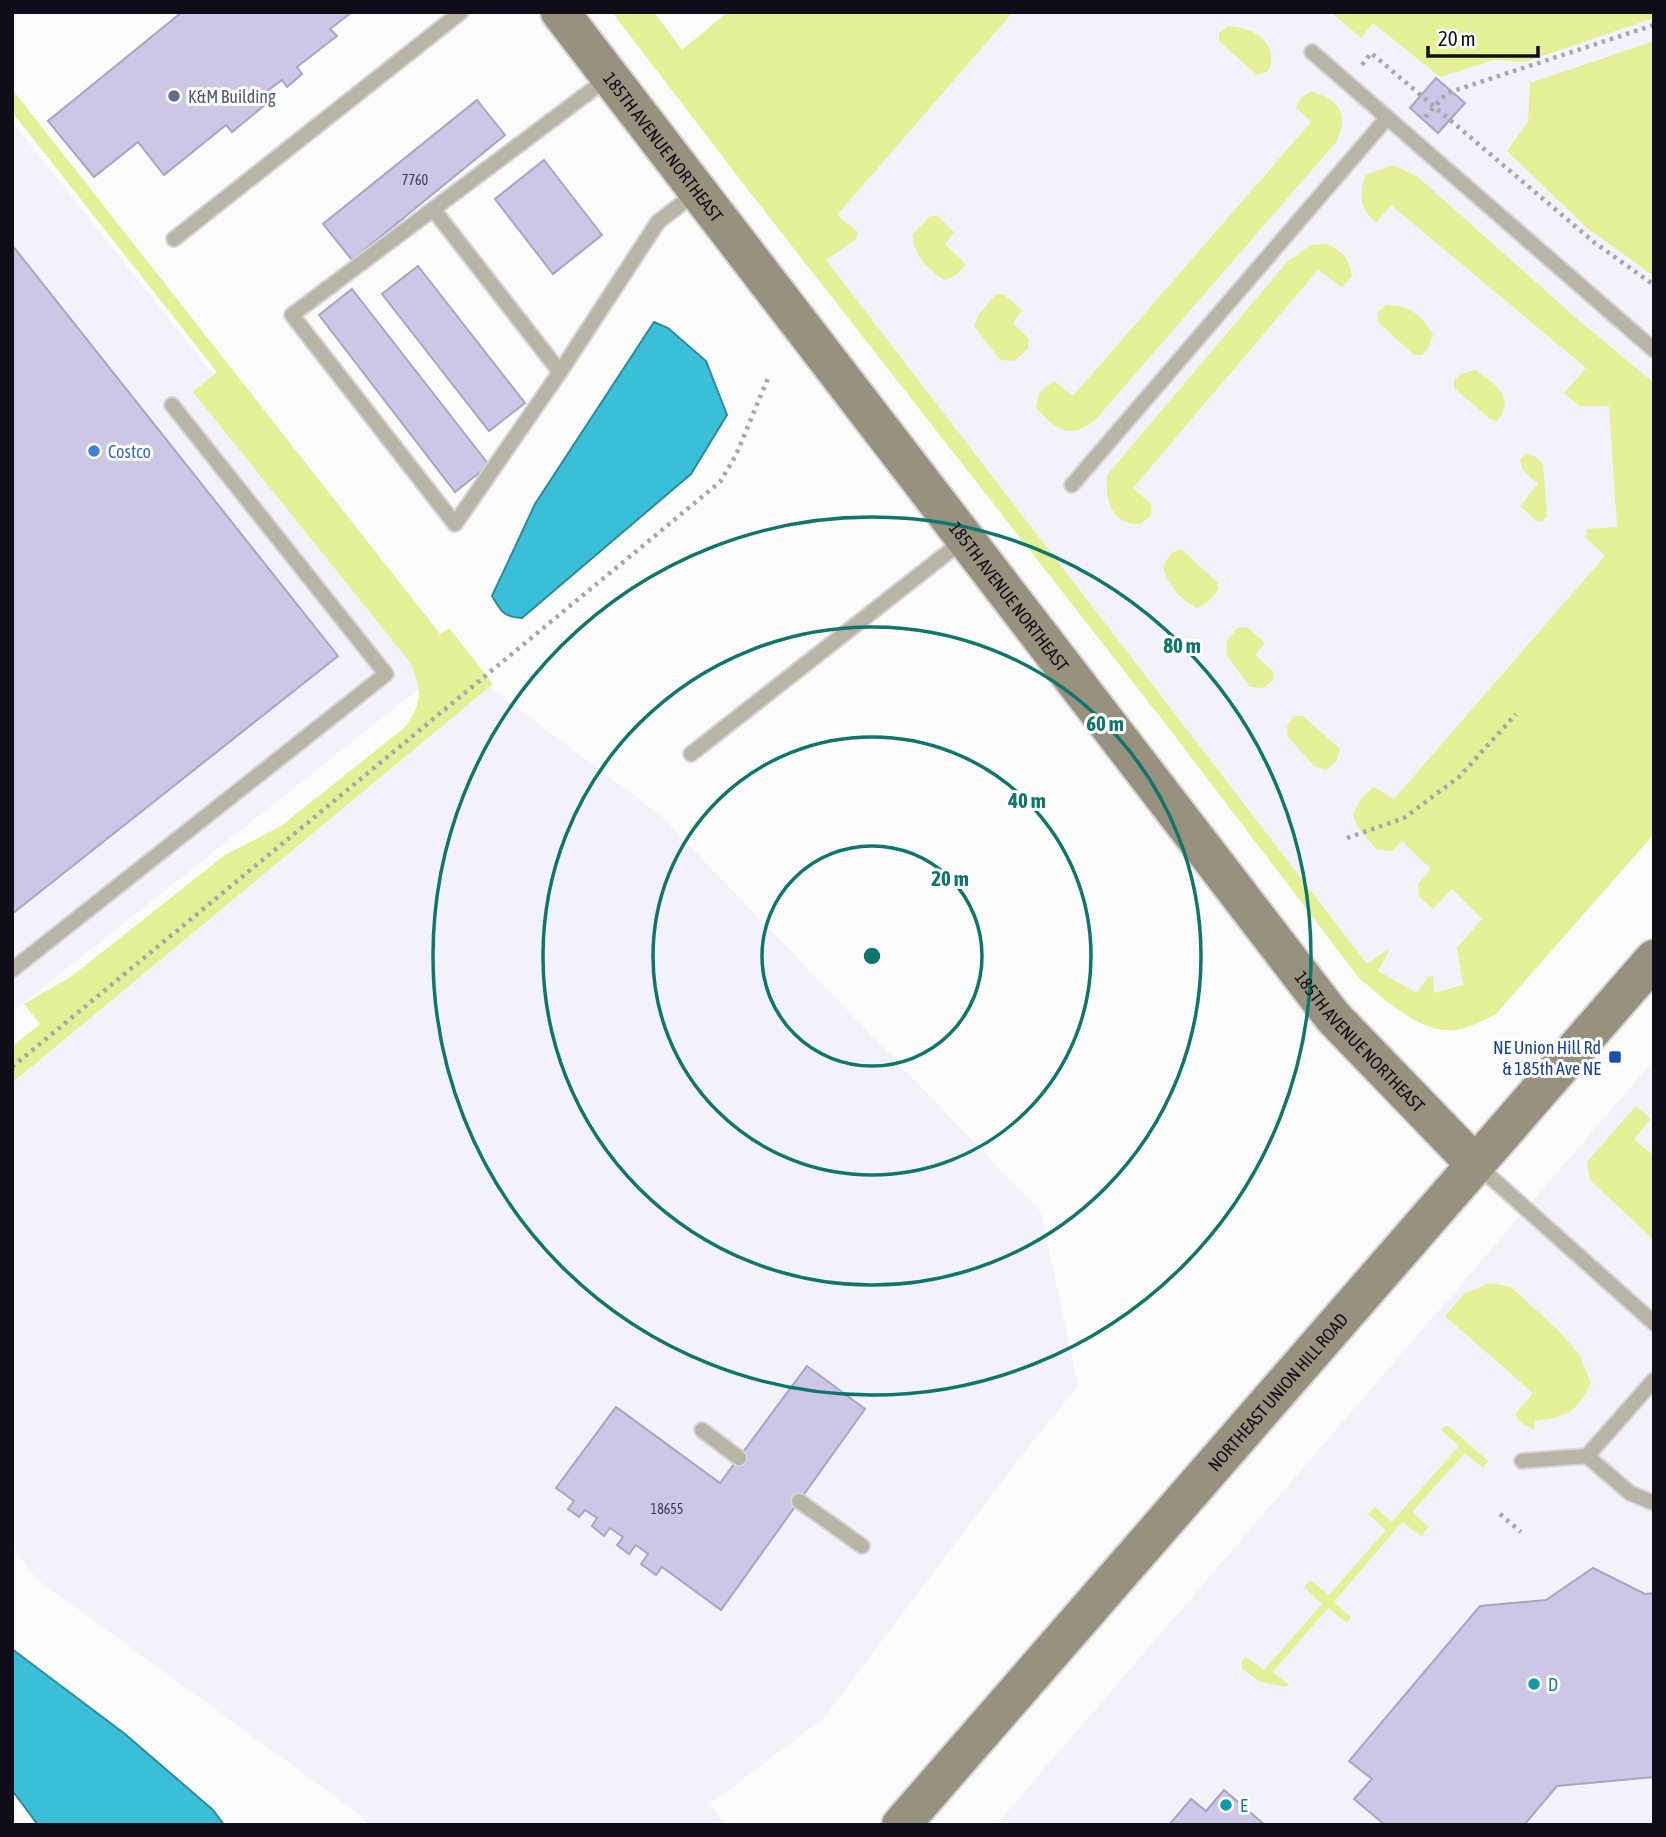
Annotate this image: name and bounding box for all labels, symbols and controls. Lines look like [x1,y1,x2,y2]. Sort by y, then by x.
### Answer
scale bar [1428,14,1538,58]
text: 20 m [1438,26,1476,50]
street label: 185TH AVENUE NORTHEAST [600,68,728,226]
place label: K&M Building [188,86,276,107]
marker: K&M Building [166,88,182,104]
house number: 7760 [402,172,429,188]
place label: Costco [108,441,151,462]
marker: Costco [86,443,102,459]
street label: 185TH AVENUE NORTHEAST [945,517,1074,675]
text: 80 m [1163,633,1201,657]
text: 60 m [1086,711,1124,735]
text: 40 m [1007,788,1046,812]
text: 20 m [931,866,969,890]
centre of rings [860,944,884,968]
street label: 185TH AVENUE NORTHEAST [1291,967,1429,1116]
place label: NE Union Hill Rd & 185th Ave NE [1493,1037,1601,1079]
marker: NE Union Hill Rd & 185th Ave NE [1607,1049,1623,1065]
street label: NORTHEAST UNION HILL ROAD [1203,1309,1352,1475]
house number: 18655 [651,1501,683,1517]
place label: D [1548,1674,1558,1695]
marker: D [1526,1676,1542,1692]
place label: E [1240,1795,1248,1816]
marker: E [1218,1797,1234,1813]

